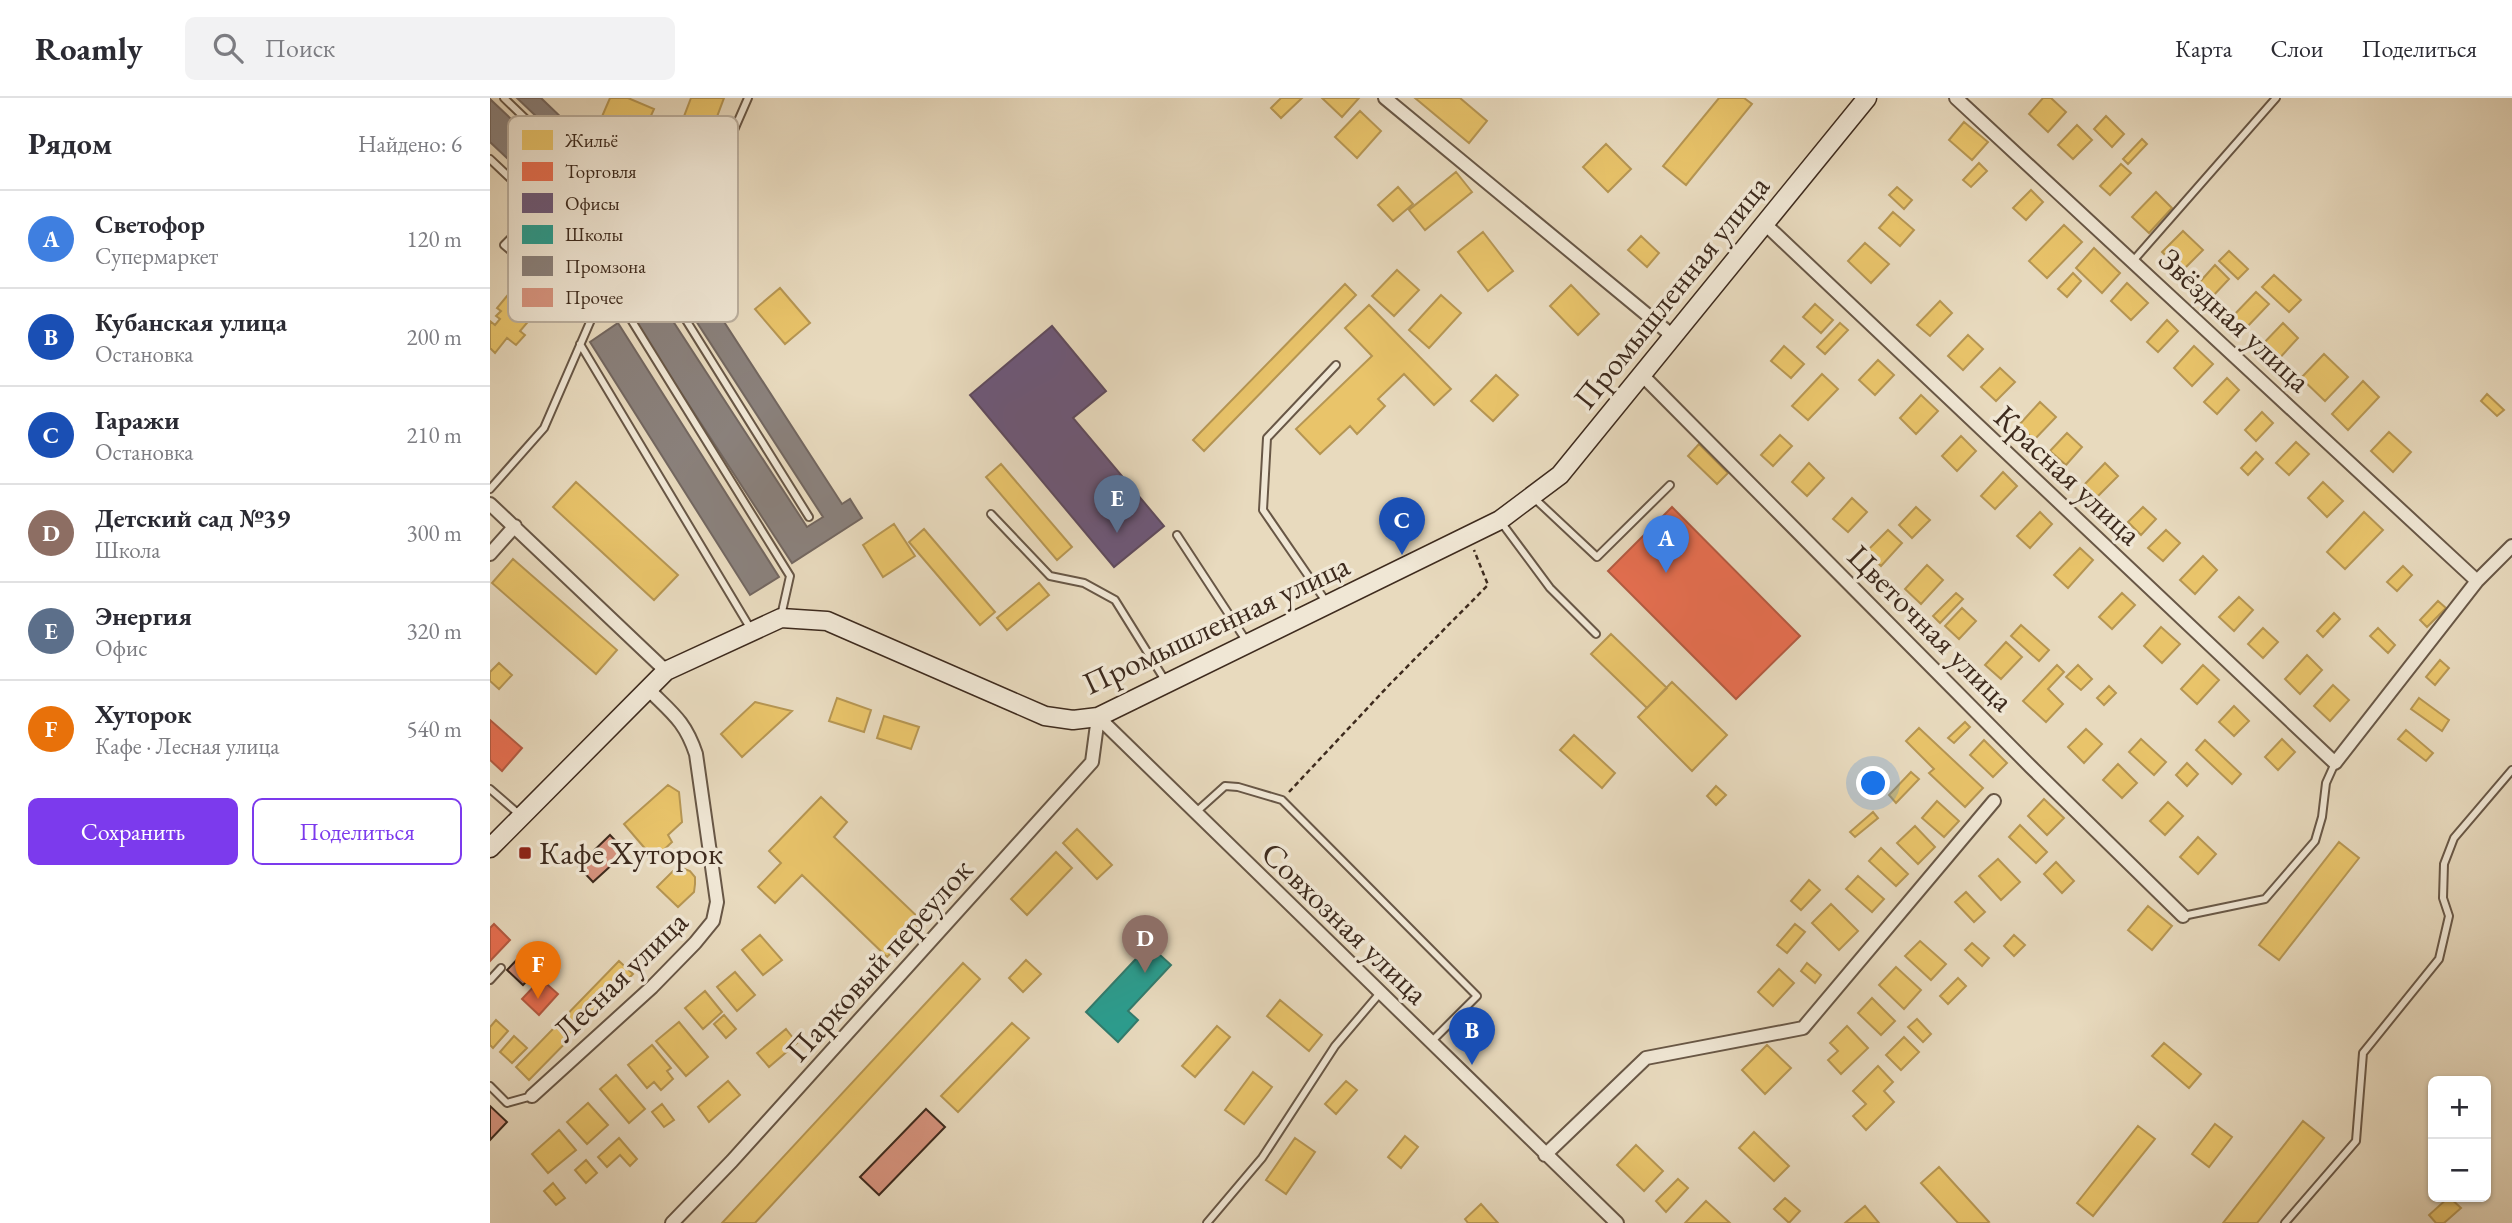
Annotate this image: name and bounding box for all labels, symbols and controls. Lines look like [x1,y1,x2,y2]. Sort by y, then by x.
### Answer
search box [185,17,675,80]
text: Roamly [35,27,143,70]
icon: search [209,29,247,67]
text: Поиск [265,31,335,65]
text: Карта [2175,33,2232,64]
text: Слои [2270,33,2324,64]
text: Поделиться [2362,33,2477,64]
legend [508,116,738,322]
text: Рядом [28,124,112,163]
text: Жильё [564,128,618,153]
text: Найдено: 6 [358,129,462,159]
text: Торговля [565,159,637,184]
street label: Промышленная улица [1564,166,1779,418]
text: Офисы [565,191,620,216]
text: Светофор [95,207,205,241]
text: Школы [565,222,623,247]
text: A [43,224,59,254]
text: 120 m [406,224,462,254]
street label: Звёздная улица [2150,239,2320,402]
text: Супермаркет [95,241,218,271]
text: Промзона [565,254,646,279]
text: Прочее [565,285,623,310]
text: Кубанская улица [95,305,287,339]
text: B [44,322,58,352]
text: 200 m [406,322,462,352]
text: Остановка [95,339,193,369]
street label: Красная улица [1985,396,2151,554]
text: Гаражи [95,403,179,437]
text: C [43,420,59,450]
text: 210 m [406,420,462,450]
text: Остановка [95,437,193,467]
pin: E [1094,475,1140,533]
pin: C [1379,497,1425,555]
text: Детский сад №39 [95,501,290,535]
pin: A [1643,515,1689,573]
text: D [42,518,60,548]
text: 300 m [406,518,462,548]
text: Школа [95,535,160,565]
street label: Цветочная улица [1839,536,2023,720]
street label: Промышленная улица [1076,544,1356,704]
text: Энергия [95,599,192,633]
text: E [44,616,58,646]
text: 320 m [406,616,462,646]
text: Офис [95,633,148,663]
text: Хуторок [95,697,192,731]
text: F [45,714,57,744]
text: 540 m [406,714,462,744]
text: Кафе · Лесная улица [95,731,279,761]
your location [1856,766,1890,800]
button: Сохранить [28,798,238,865]
button: Поделиться [252,798,462,865]
place label: Кафе Хуторок [539,832,723,874]
street label: Совхозная улица [1252,833,1438,1014]
marker: Кафе Хуторок [517,845,533,861]
street label: Парковый переулок [776,849,982,1071]
street label: Лесная улица [543,901,697,1051]
pin: D [1122,915,1168,973]
pin: F [515,941,561,999]
pin: B [1449,1007,1495,1065]
map controls [2428,1076,2491,1202]
button: + [2428,1076,2491,1139]
button: − [2428,1139,2491,1202]

